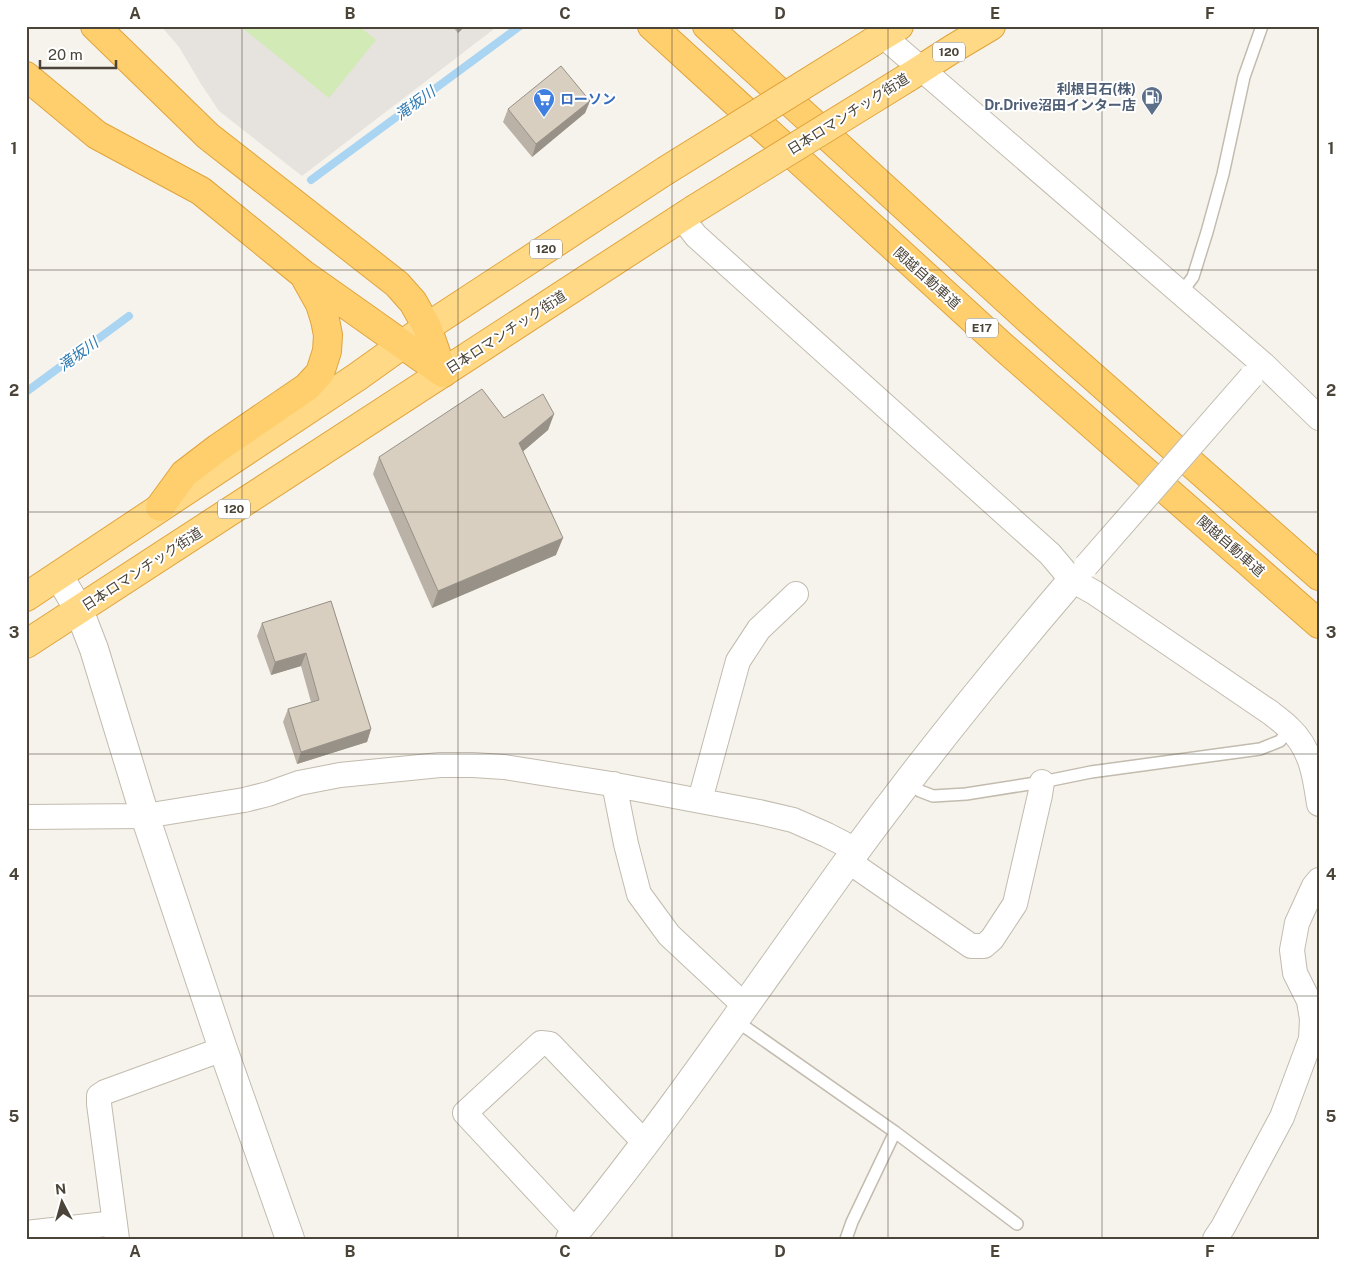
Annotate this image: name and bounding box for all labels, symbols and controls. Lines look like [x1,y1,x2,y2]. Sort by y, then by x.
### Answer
text: A [129,4,141,23]
text: B [345,4,356,23]
text: C [559,4,571,23]
text: D [774,4,786,23]
text: E [990,4,1000,23]
text: F [1205,4,1215,23]
scale bar [40,38,116,70]
road number: 120 [933,42,965,62]
text: 20 m [48,46,83,63]
street label: 日本ロマンチック街道 [784,70,912,158]
place label: 利根日石(株) Dr.Drive沼田インター店 [984,81,1136,113]
water label: 滝坂川 [392,82,440,123]
fuel station icon: 利根日石(株) Dr.Drive沼田インター店 [1140,85,1164,116]
supermarket icon: ローソン [532,87,556,118]
place label: ローソン [560,91,616,107]
text: 1 [11,139,17,158]
text: 1 [1328,139,1334,158]
road number: 120 [530,240,562,258]
street label: 関越自動車道 [890,244,964,312]
street label: 日本ロマンチック街道 [443,287,569,377]
road number: E17 [966,318,998,338]
water label: 滝坂川 [55,333,103,374]
text: 2 [9,381,19,400]
text: 2 [1326,381,1336,400]
road number: 120 [218,499,250,518]
street label: 関越自動車道 [1194,512,1268,580]
street label: 日本ロマンチック街道 [79,524,205,614]
text: 3 [9,623,19,642]
text: 3 [1326,623,1336,642]
text: 4 [9,865,20,884]
text: 4 [1326,865,1337,884]
text: 5 [9,1107,20,1126]
text: 5 [1326,1107,1337,1126]
north arrow [38,1178,88,1228]
text: N [54,1181,67,1198]
text: A [129,1242,141,1261]
text: B [345,1242,356,1261]
text: C [559,1242,571,1261]
text: D [774,1242,786,1261]
text: E [990,1242,1000,1261]
text: F [1205,1242,1215,1261]

